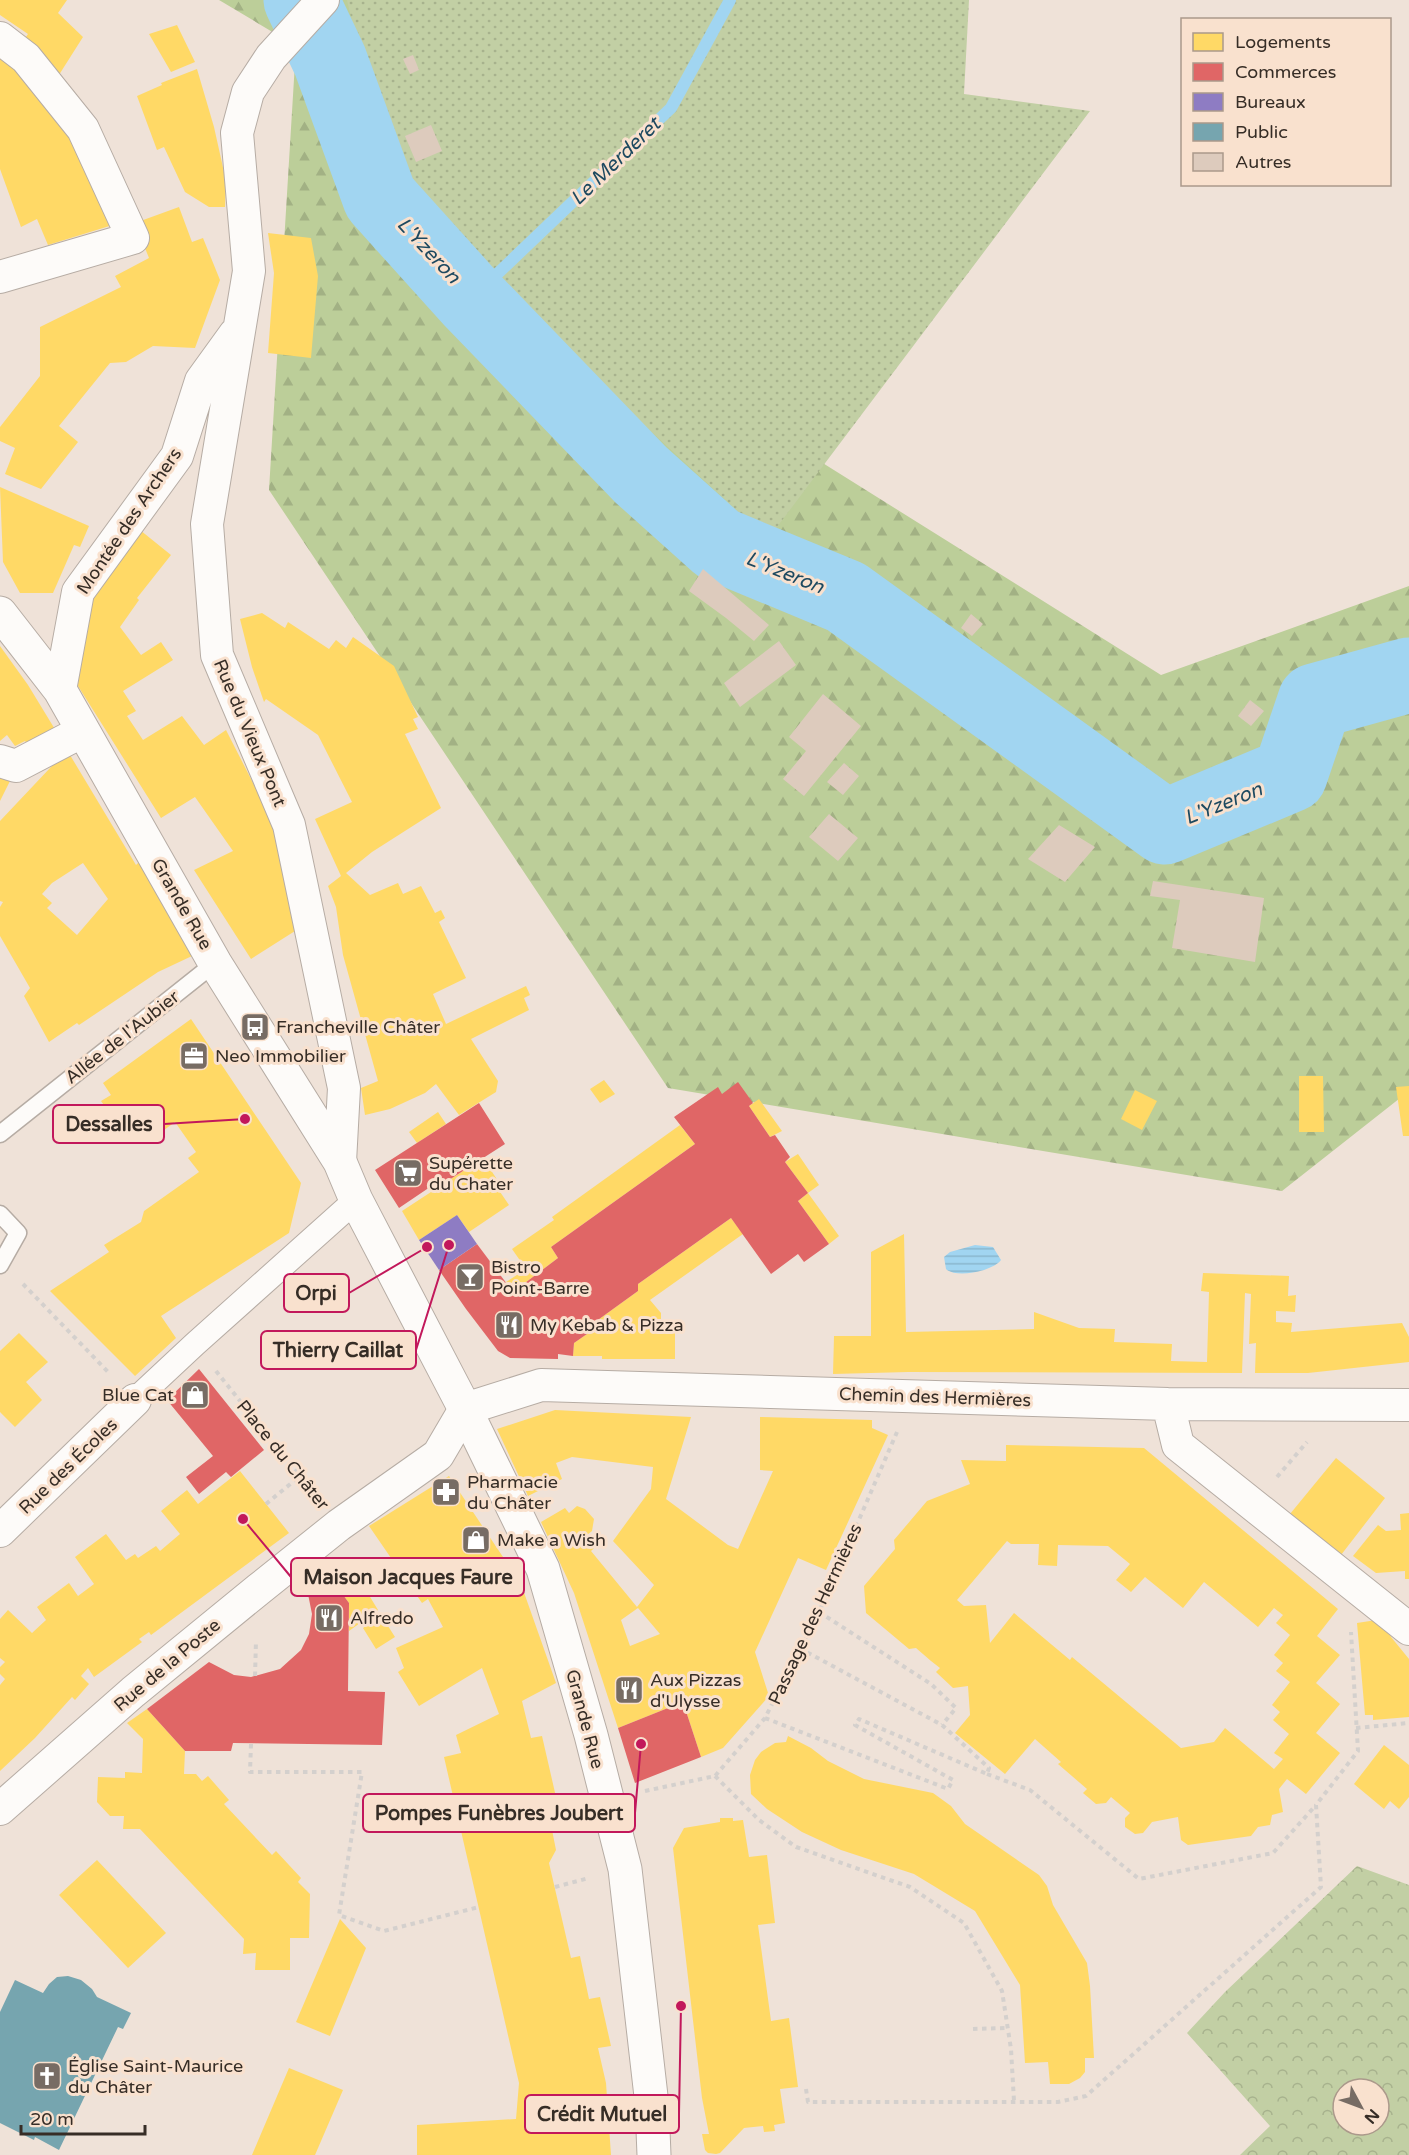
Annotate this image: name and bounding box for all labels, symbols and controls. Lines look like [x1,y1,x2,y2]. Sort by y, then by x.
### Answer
legend [1181,18,1391,186]
text: Logements [1235,31,1331,53]
text: Commerces [1235,61,1336,83]
text: Bureaux [1235,91,1306,113]
water label: Le Merderet [566,111,667,211]
text: Public [1235,121,1288,143]
text: Autres [1235,151,1291,173]
water label: L'Yzeron [392,213,465,289]
street label: Montée des Archers [72,444,186,598]
water label: L'Yzeron [742,546,828,600]
street label: Rue du Vieux Pont [209,656,291,810]
water label: L'Yzeron [1181,777,1267,830]
street label: Grande Rue [147,854,217,954]
street label: Allée de l'Aubier [60,985,184,1088]
bus stop icon: Francheville Châter [239,1011,271,1043]
place label: Francheville Châter [276,1016,440,1038]
office icon: Neo Immobilier [178,1040,210,1072]
place label: Neo Immobilier [215,1045,346,1067]
callout: Dessalles [53,1105,164,1143]
text: Dessalles [65,1113,153,1137]
place label: Supérette du Chater [429,1152,513,1195]
supermarket icon: Supérette du Chater [392,1157,424,1189]
place label: Bistro Point-Barre [491,1256,590,1299]
bar icon: Bistro Point-Barre [454,1261,486,1293]
callout: Orpi [284,1274,349,1312]
text: Orpi [295,1282,337,1306]
restaurant icon: My Kebab & Pizza [493,1309,525,1341]
place label: My Kebab & Pizza [530,1314,684,1336]
callout: Thierry Caillat [261,1331,416,1369]
text: Thierry Caillat [272,1339,404,1363]
shop icon: Blue Cat [179,1379,211,1411]
street label: Chemin des Hermières [839,1383,1031,1411]
place label: Blue Cat [102,1384,174,1406]
street label: Place du Châter [232,1396,334,1515]
street label: Rue des Écoles [14,1413,122,1519]
place label: Pharmacie du Châter [467,1471,558,1514]
pharmacy icon: Pharmacie du Châter [430,1476,462,1508]
street label: Passage des Hermières [763,1520,867,1708]
shop icon: Make a Wish [460,1524,492,1556]
place label: Make a Wish [497,1529,606,1551]
callout: Maison Jacques Faure [291,1558,524,1596]
text: Maison Jacques Faure [303,1566,513,1590]
restaurant icon: Alfredo [313,1602,345,1634]
place label: Alfredo [350,1607,414,1629]
street label: Rue de la Poste [109,1614,225,1716]
street label: Grande Rue [561,1667,609,1771]
place label: Aux Pizzas d'Ulysse [650,1669,741,1712]
restaurant icon: Aux Pizzas d'Ulysse [613,1674,645,1706]
callout: Pompes Funèbres Joubert [363,1794,635,1832]
text: Pompes Funèbres Joubert [375,1802,624,1826]
place label: Église Saint-Maurice du Châter [68,2055,243,2098]
church icon: Église Saint-Maurice du Châter [31,2060,63,2092]
north arrow [1331,2077,1391,2137]
callout: Crédit Mutuel [525,2095,679,2133]
scale bar [21,2098,146,2136]
text: Crédit Mutuel [537,2103,667,2127]
text: N [1360,2105,1383,2128]
text: 20 m [30,2108,74,2130]

